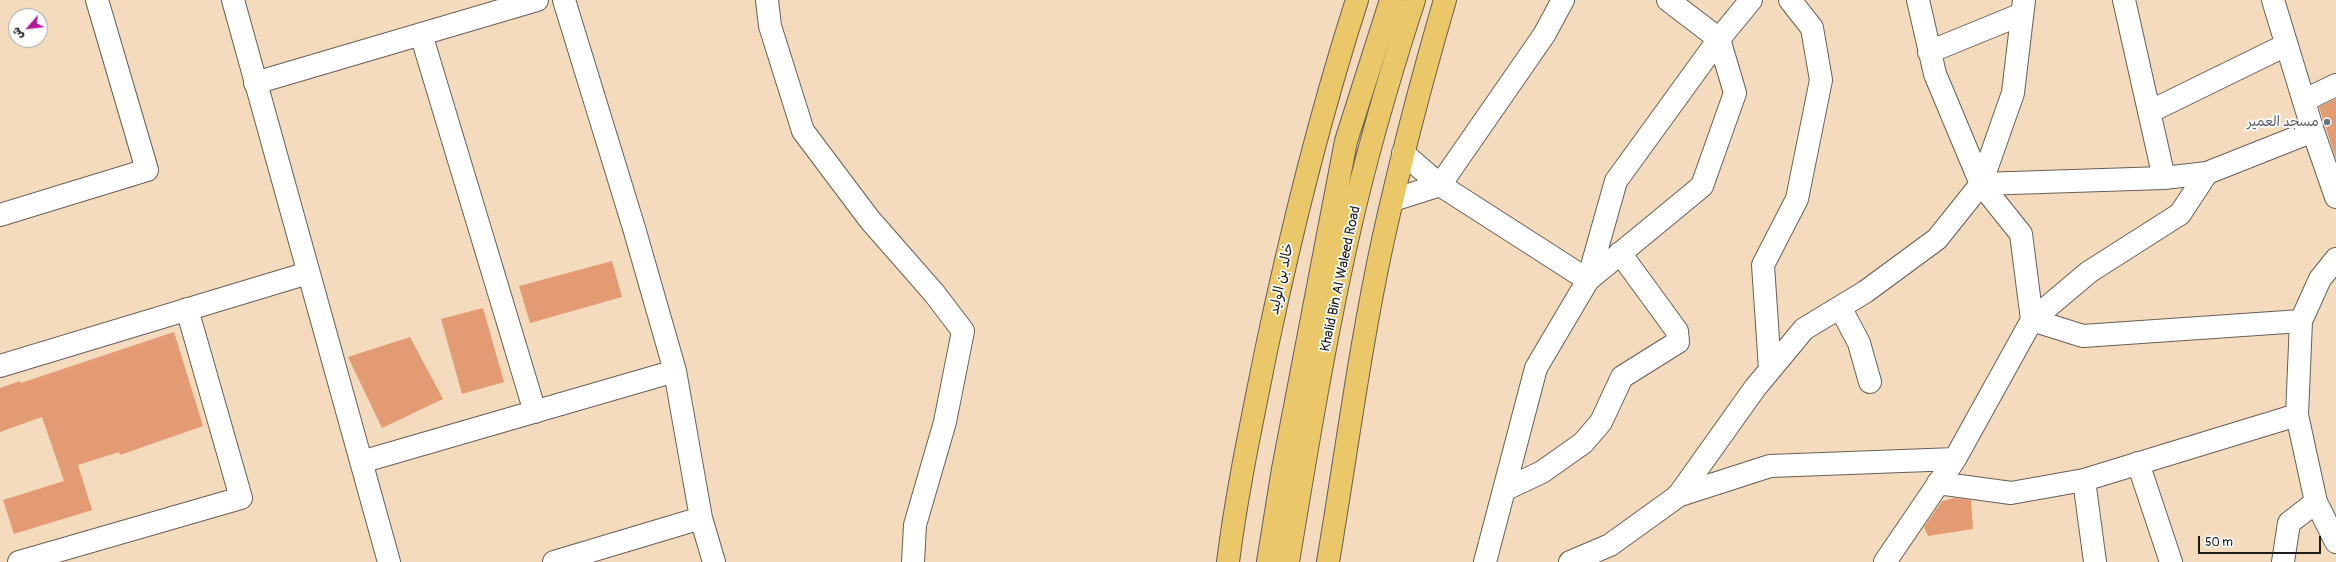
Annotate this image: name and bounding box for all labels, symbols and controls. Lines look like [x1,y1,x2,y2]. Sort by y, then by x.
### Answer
north arrow [8,8,48,48]
text: ش [9,25,26,42]
place label: مسجد العمير [2247,114,2319,130]
marker: مسجد العمير [2322,117,2332,127]
street label: Khalid Bin Al Waleed Road [1317,205,1365,353]
street label: خالد بن الوليد [1266,242,1298,316]
scale bar [2200,528,2323,554]
text: 50 m [2205,535,2233,550]

